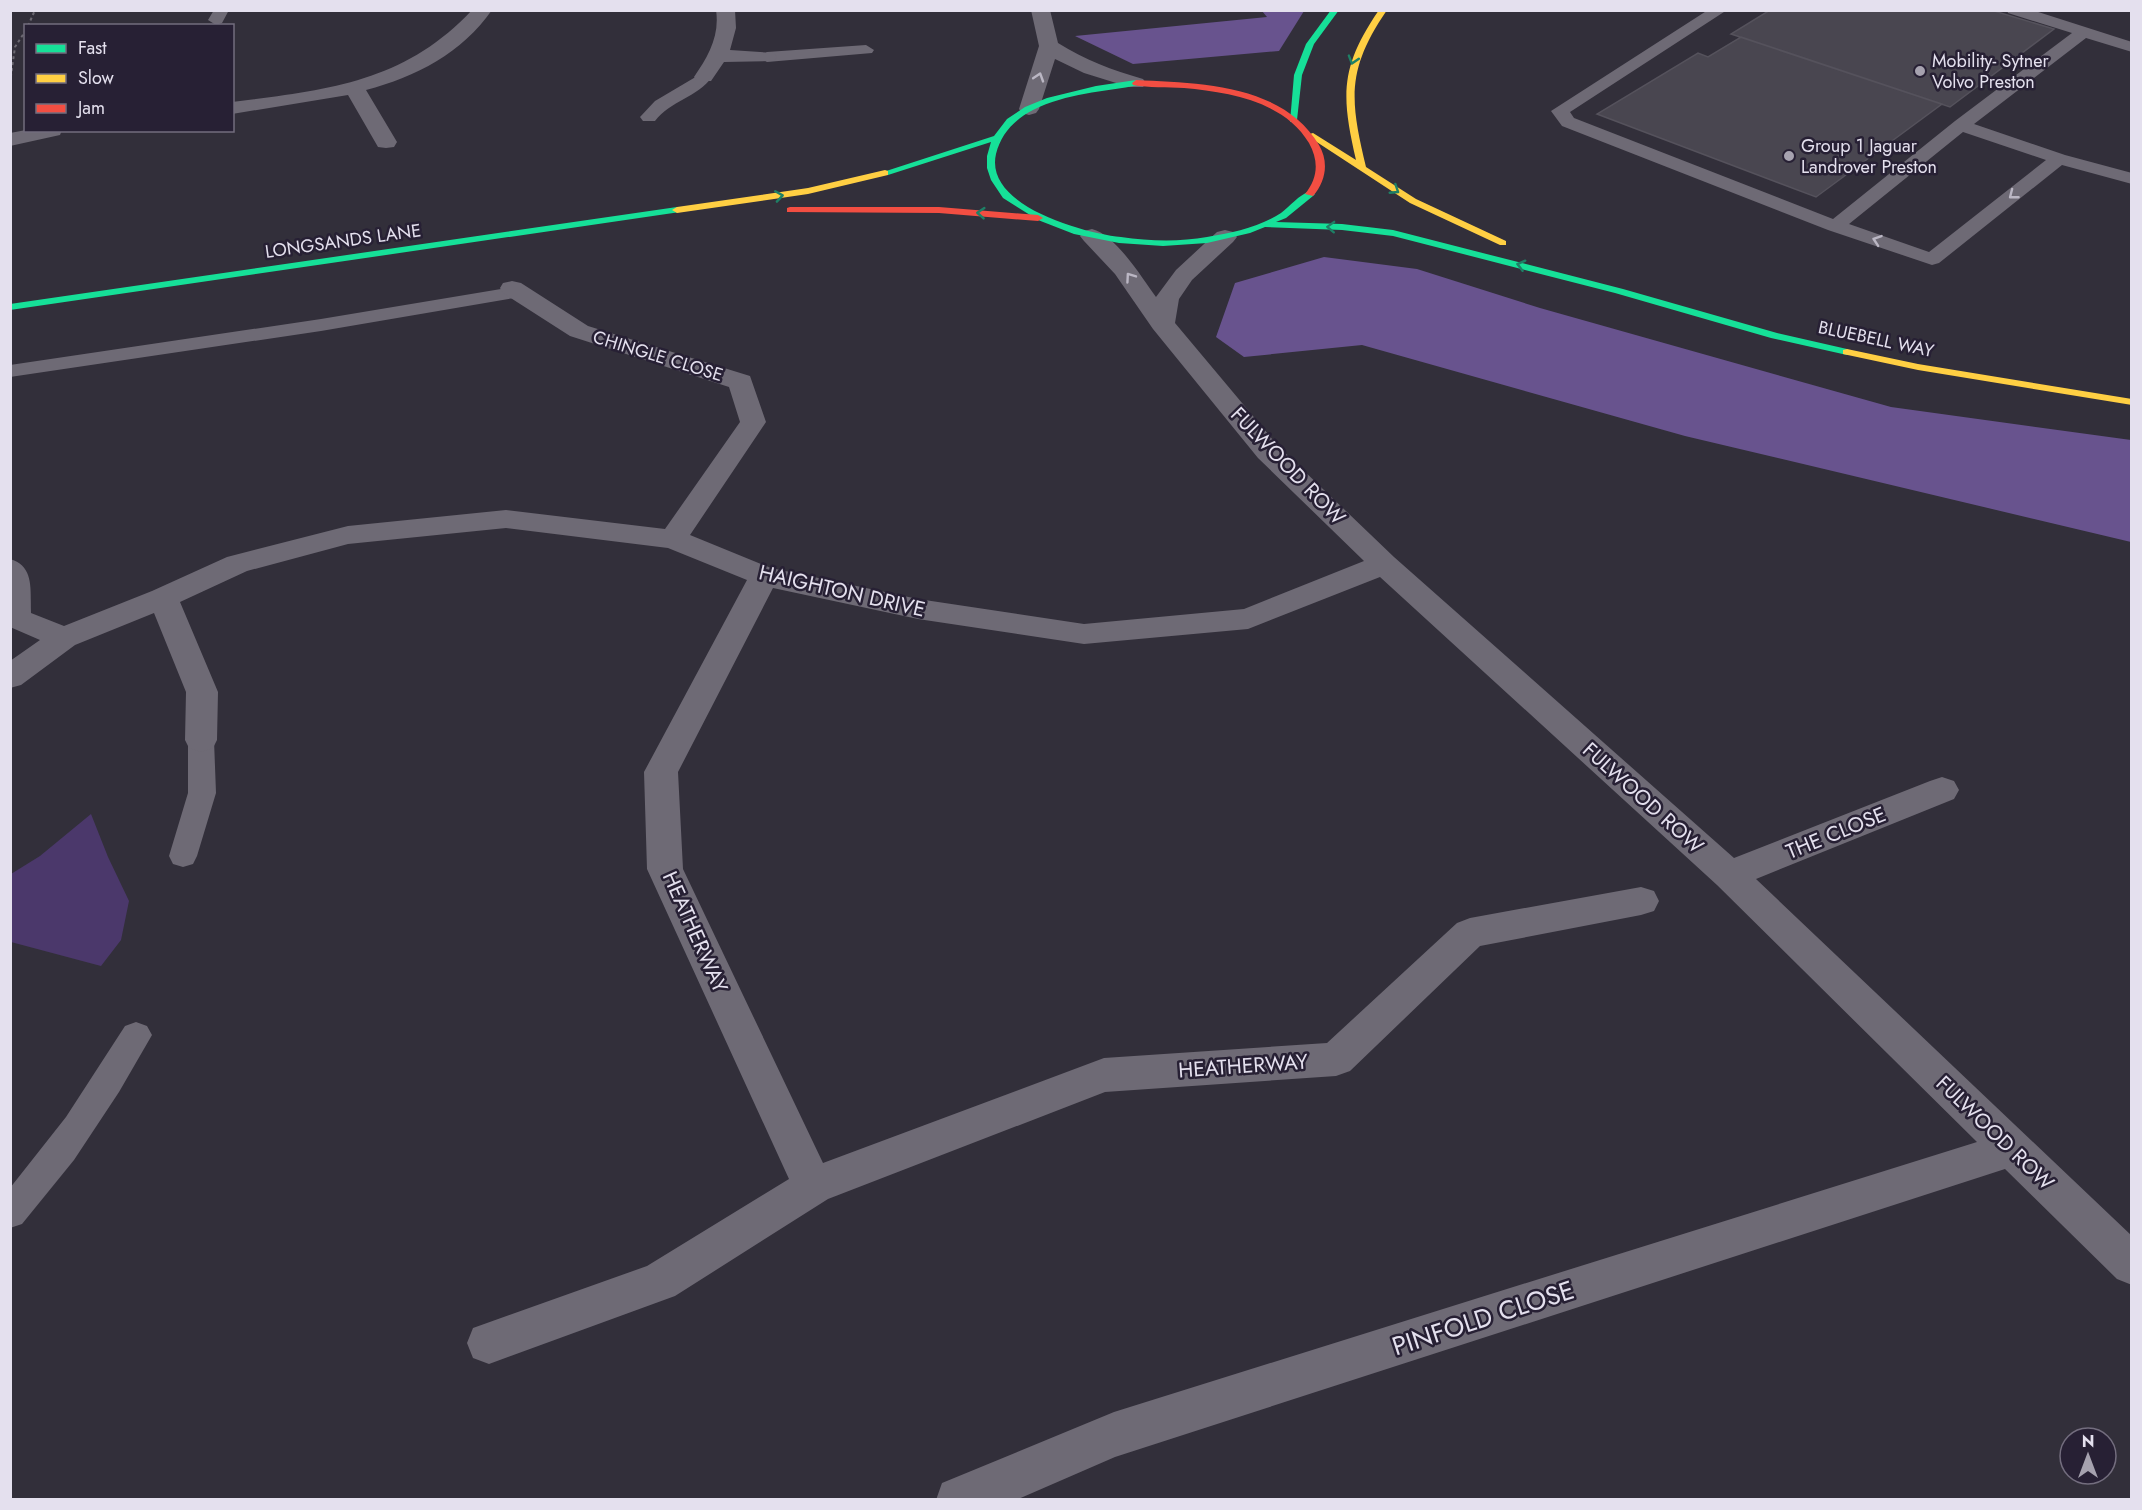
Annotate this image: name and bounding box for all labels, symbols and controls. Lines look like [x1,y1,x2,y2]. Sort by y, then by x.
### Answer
legend [24,24,234,132]
text: Fast [78,35,107,61]
place label: Mobility- Sytner Volvo Preston [1932,48,2049,95]
one-way arrow [1348,54,1360,65]
marker: Mobility- Sytner Volvo Preston [1913,64,1927,78]
text: Slow [78,65,115,91]
one-way arrow [1032,72,1044,83]
text: Jam [76,95,105,121]
place label: Group 1 Jaguar Landrover Preston [1801,133,1937,180]
marker: Group 1 Jaguar Landrover Preston [1782,149,1796,163]
one-way arrow [1389,182,1399,194]
one-way arrow [2009,188,2020,199]
one-way arrow [774,190,784,202]
one-way arrow [976,207,985,220]
street label: LONGSANDS LANE [263,217,423,265]
one-way arrow [1326,221,1335,233]
one-way arrow [1872,235,1883,248]
one-way arrow [1517,260,1527,272]
one-way arrow [1126,273,1137,284]
street label: BLUEBELL WAY [1816,314,1937,364]
street label: CHINGLE CLOSE [590,324,726,388]
street label: FULWOOD ROW [1224,400,1352,532]
street label: HAIGHTON DRIVE [756,557,928,625]
street label: FULWOOD ROW [1576,735,1710,861]
street label: THE CLOSE [1781,799,1891,867]
street label: HEATHERWAY [655,867,735,998]
street label: HEATHERWAY [1177,1046,1309,1085]
street label: FULWOOD ROW [1929,1069,2061,1197]
street label: PINFOLD CLOSE [1387,1271,1579,1365]
north arrow [2058,1426,2118,1486]
text: N [2082,1430,2094,1453]

